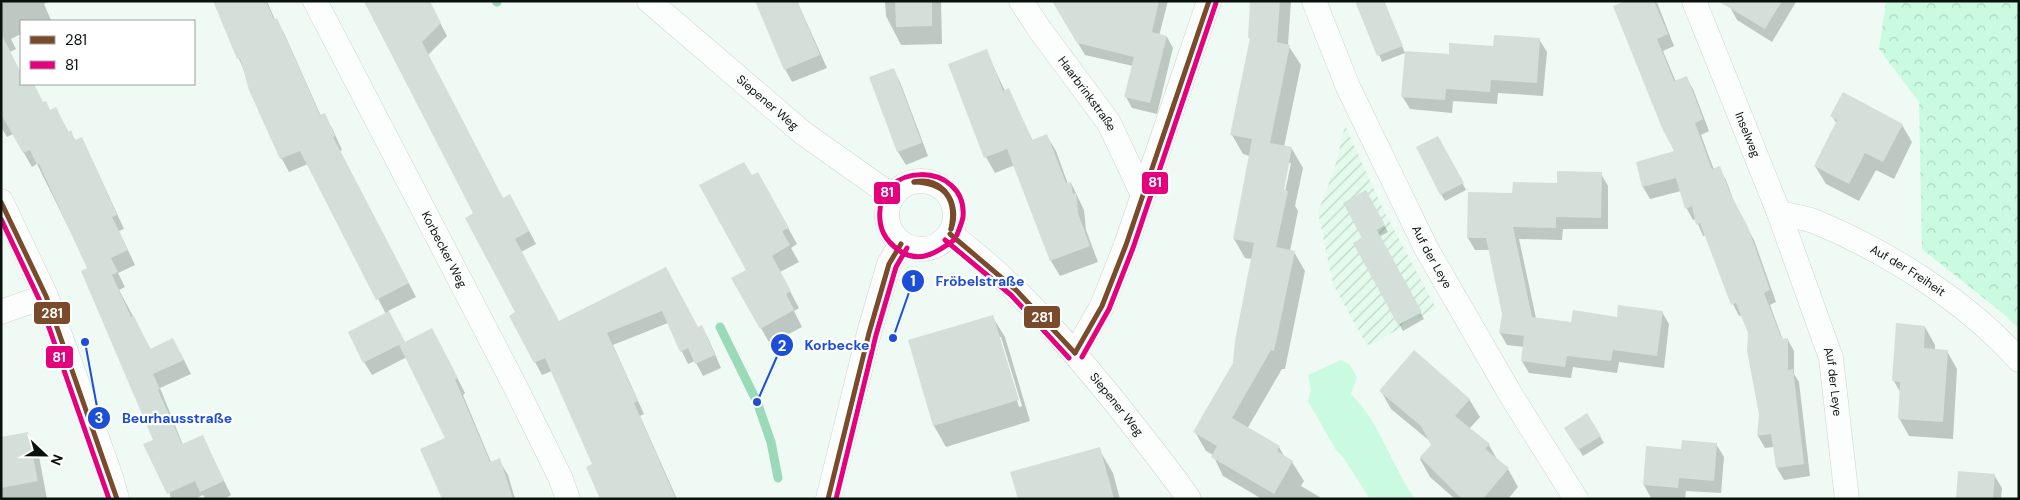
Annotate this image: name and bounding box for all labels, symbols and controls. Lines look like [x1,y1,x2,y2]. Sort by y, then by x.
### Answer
legend [20,20,195,85]
text: 281 [65,30,87,50]
street label: Haarbrinkstraße [1054,53,1120,134]
text: 81 [65,55,79,75]
street label: Siepener Weg [733,71,802,134]
street label: Inselweg [1731,110,1764,160]
line badge: 81 [1141,171,1169,195]
text: 81 [1148,173,1162,191]
line badge: 81 [873,181,901,205]
text: 81 [880,183,894,201]
street label: Korbecker Weg [418,209,471,291]
street label: Auf der Leye [1408,223,1456,292]
street label: Auf der Freiheit [1867,241,1949,300]
callout: Fröbelstraße [901,266,1035,295]
text: 1 [910,271,916,291]
text: Fröbelstraße [936,272,1024,290]
line badge: 281 [33,301,71,325]
text: 281 [41,304,63,322]
line badge: 281 [1023,305,1061,329]
text: 281 [1031,308,1053,326]
callout: Korbecke [769,331,879,360]
text: 2 [778,336,787,356]
text: Korbecke [805,336,869,354]
line badge: 81 [45,345,74,369]
street label: Auf der Leye [1820,345,1846,417]
text: 81 [52,348,66,366]
street label: Siepener Weg [1086,369,1147,440]
callout: Beurhausstraße [87,404,242,433]
text: 3 [94,408,104,428]
text: Beurhausstraße [122,409,232,427]
north arrow [20,430,70,480]
text: N [47,452,67,468]

